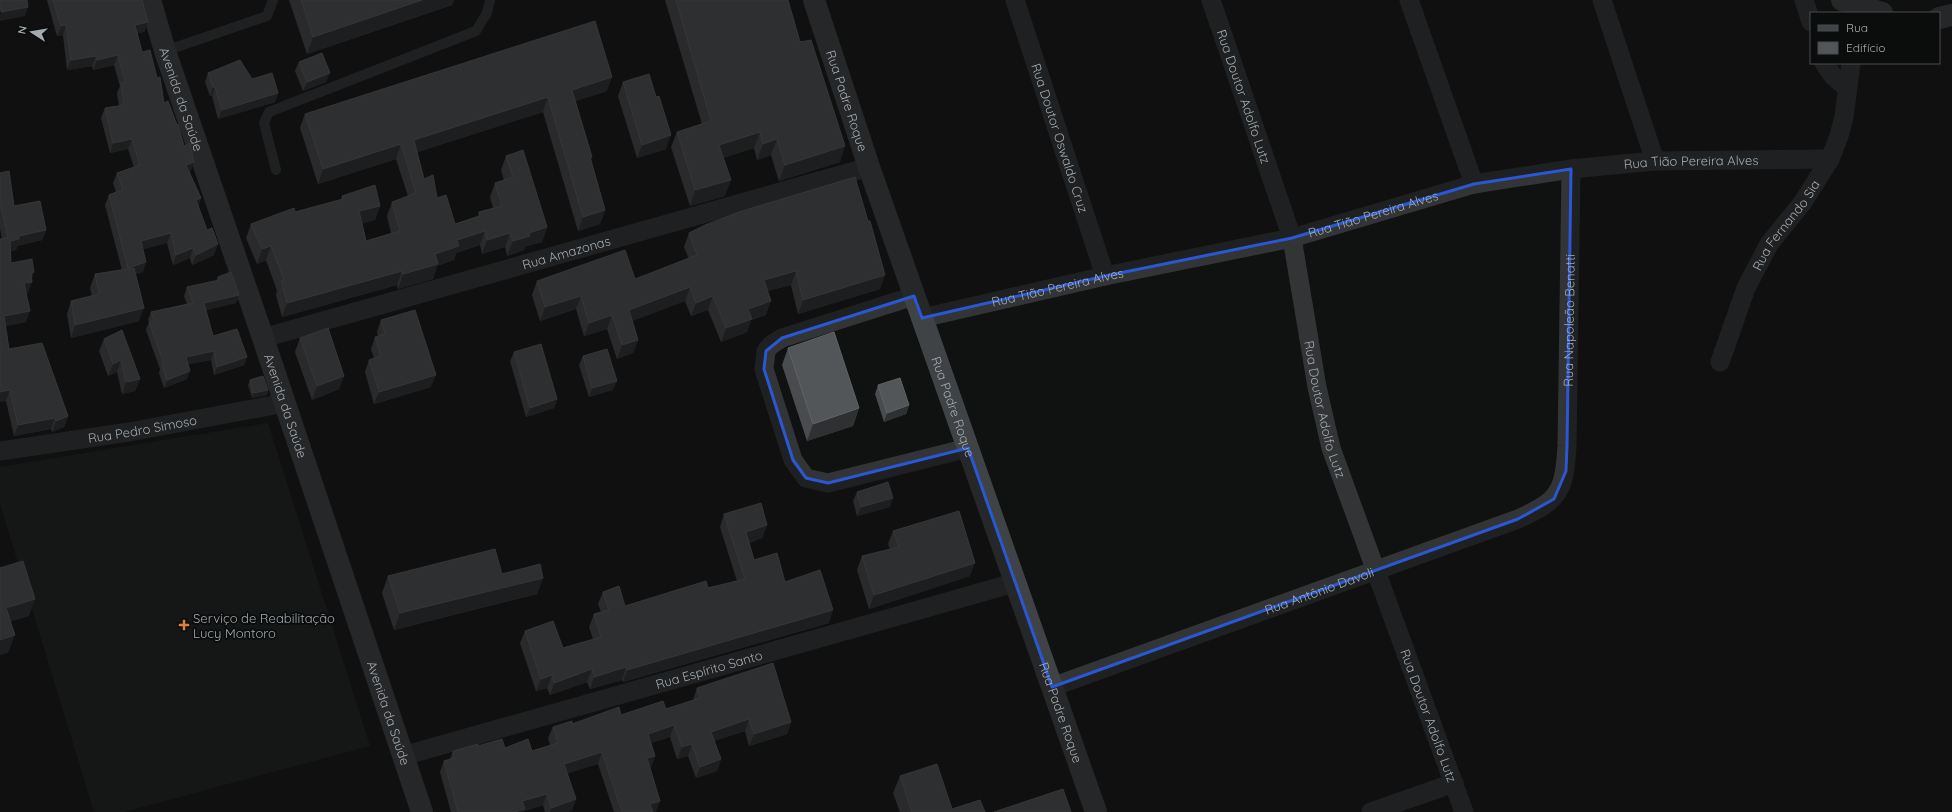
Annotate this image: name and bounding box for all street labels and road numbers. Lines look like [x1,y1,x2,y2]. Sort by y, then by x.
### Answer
street label: Rua Doutor Adolfo Lutz [1214,27,1274,166]
street label: Avenida da Saúde [156,45,207,153]
street label: Rua Padre Roque [823,48,871,153]
street label: Rua Doutor Oswaldo Cruz [1028,61,1092,215]
street label: Rua Tião Pereira Alves [1623,152,1759,172]
street label: Rua Fernando Sia [1749,177,1823,273]
street label: Rua Tião Pereira Alves [1306,187,1440,241]
street label: Rua Amazonas [520,232,612,273]
street label: Rua Napoleão Benatti [1560,254,1578,387]
street label: Rua Tião Pereira Alves [990,264,1125,310]
street label: Rua Doutor Adolfo Lutz [1301,339,1349,480]
street label: Avenida da Saúde [261,352,311,460]
street label: Rua Padre Roque [928,354,978,459]
street label: Rua Pedro Simoso [87,412,198,446]
street label: Rua Antônio Davoli [1262,564,1376,618]
street label: Rua Espírito Santo [654,647,764,692]
street label: Rua Doutor Adolfo Lutz [1397,647,1460,784]
street label: Avenida da Saúde [364,659,414,767]
street label: Rua Padre Roque [1036,660,1086,765]

